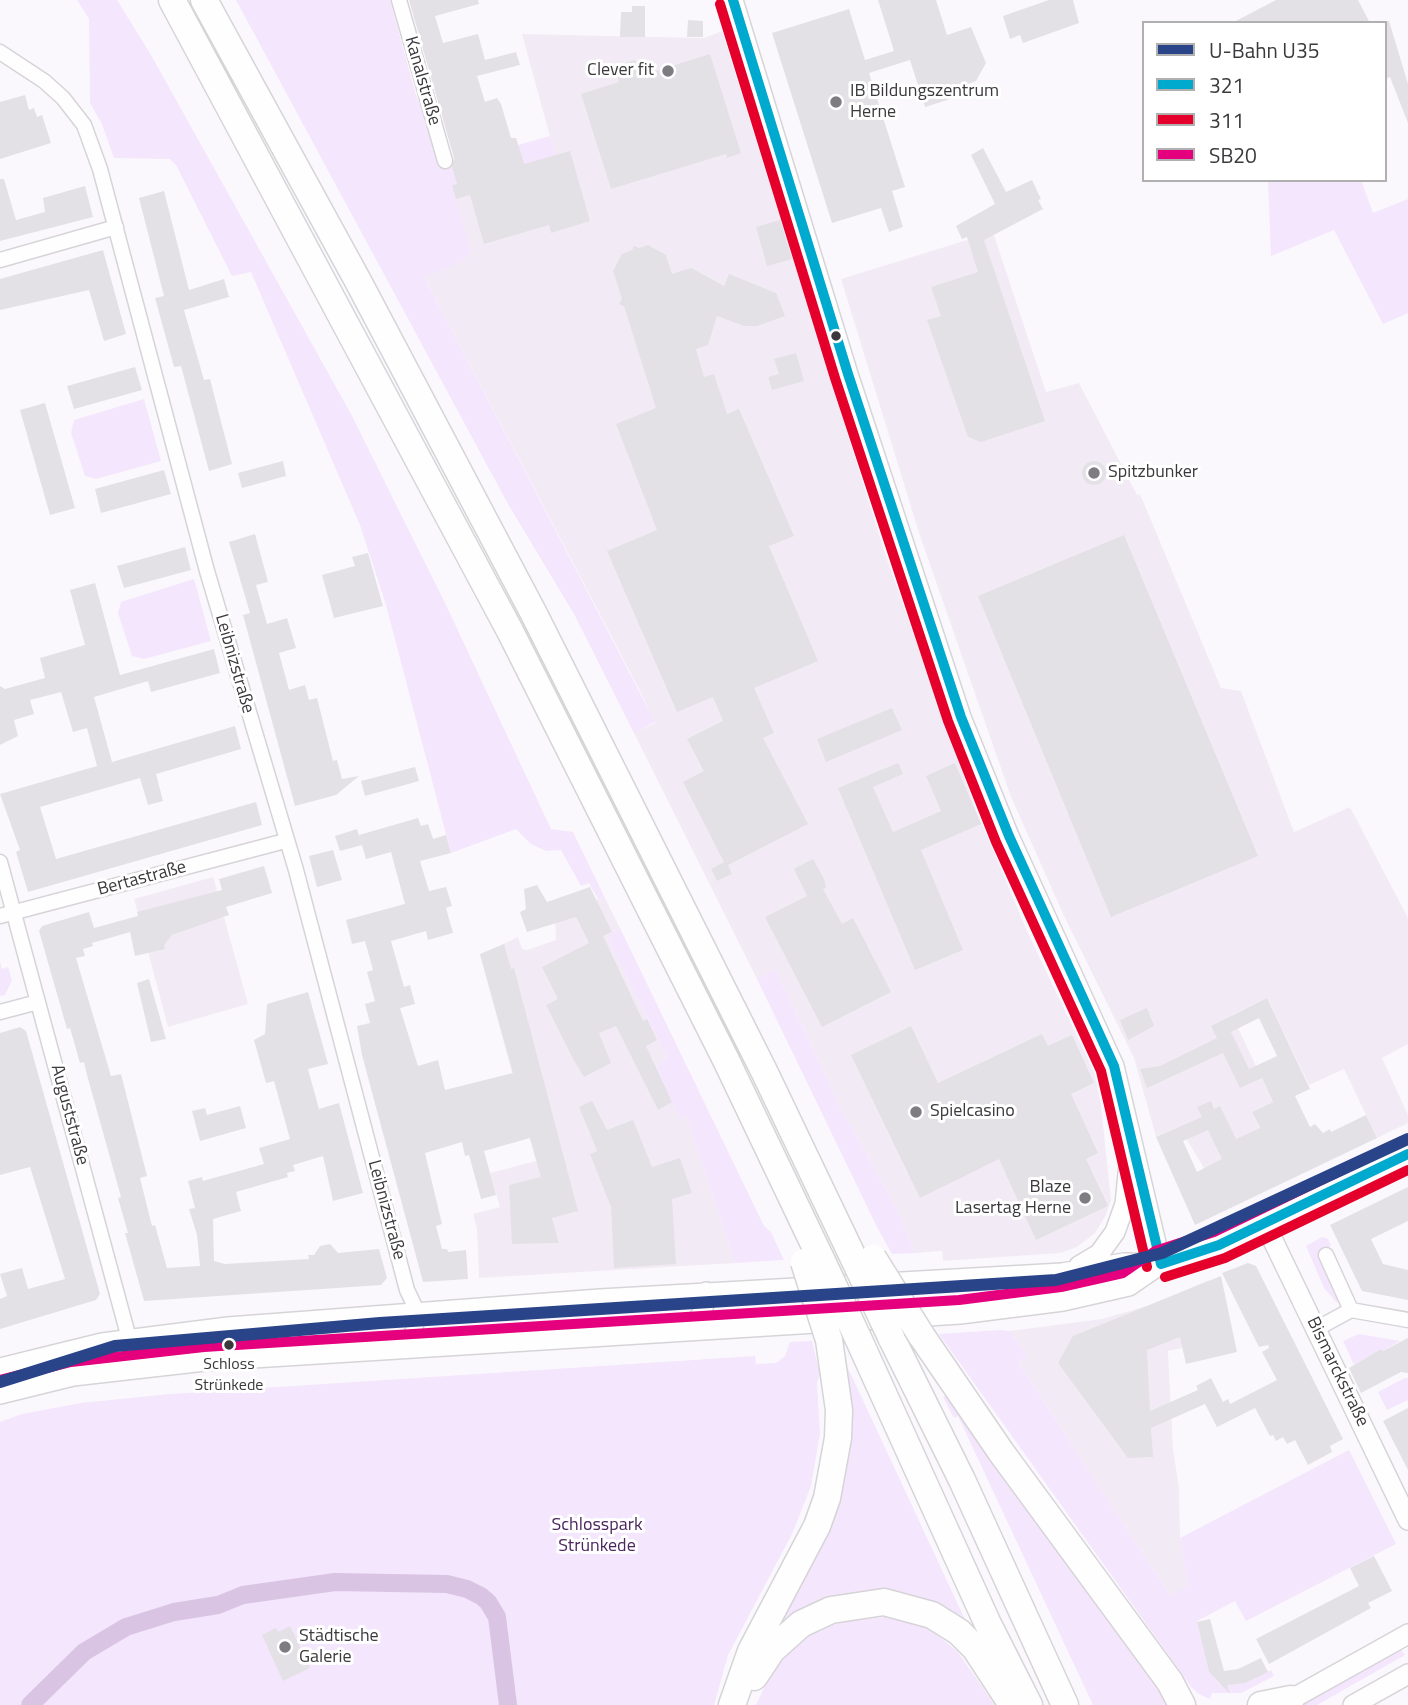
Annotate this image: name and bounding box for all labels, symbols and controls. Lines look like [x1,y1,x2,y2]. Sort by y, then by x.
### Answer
legend [1142,21,1387,182]
street label: Kanalstraße [399,34,445,128]
text: U-Bahn U35 [1209,34,1319,66]
place label: Clever fit [587,60,654,82]
marker: Clever fit [660,63,676,79]
text: 321 [1209,69,1244,101]
place label: IB Bildungszentrum Herne [850,81,999,124]
marker: IB Bildungszentrum Herne [828,94,844,110]
text: 311 [1209,104,1244,136]
text: SB20 [1209,139,1257,171]
unlabelled marker [829,329,843,343]
place label: Spitzbunker [1108,462,1198,484]
marker: Spitzbunker [1086,465,1102,481]
street label: Leibnizstraße [210,612,258,716]
street label: Bertastraße [95,857,189,901]
street label: Auguststraße [45,1062,93,1168]
place label: Spielcasino [930,1101,1015,1123]
marker: Spielcasino [908,1104,924,1120]
street label: Leibnizstraße [362,1158,410,1262]
place label: Blaze Lasertag Herne [955,1177,1071,1220]
marker: Blaze Lasertag Herne [1077,1190,1093,1206]
street label: Bismarckstraße [1301,1314,1373,1430]
marker: Schloss Strünkede [222,1338,236,1352]
place label: Schloss Strünkede [195,1355,263,1393]
park label: Schlosspark Strünkede [551,1515,643,1558]
place label: Städtische Galerie [299,1626,379,1668]
marker: Städtische Galerie [277,1639,293,1655]

